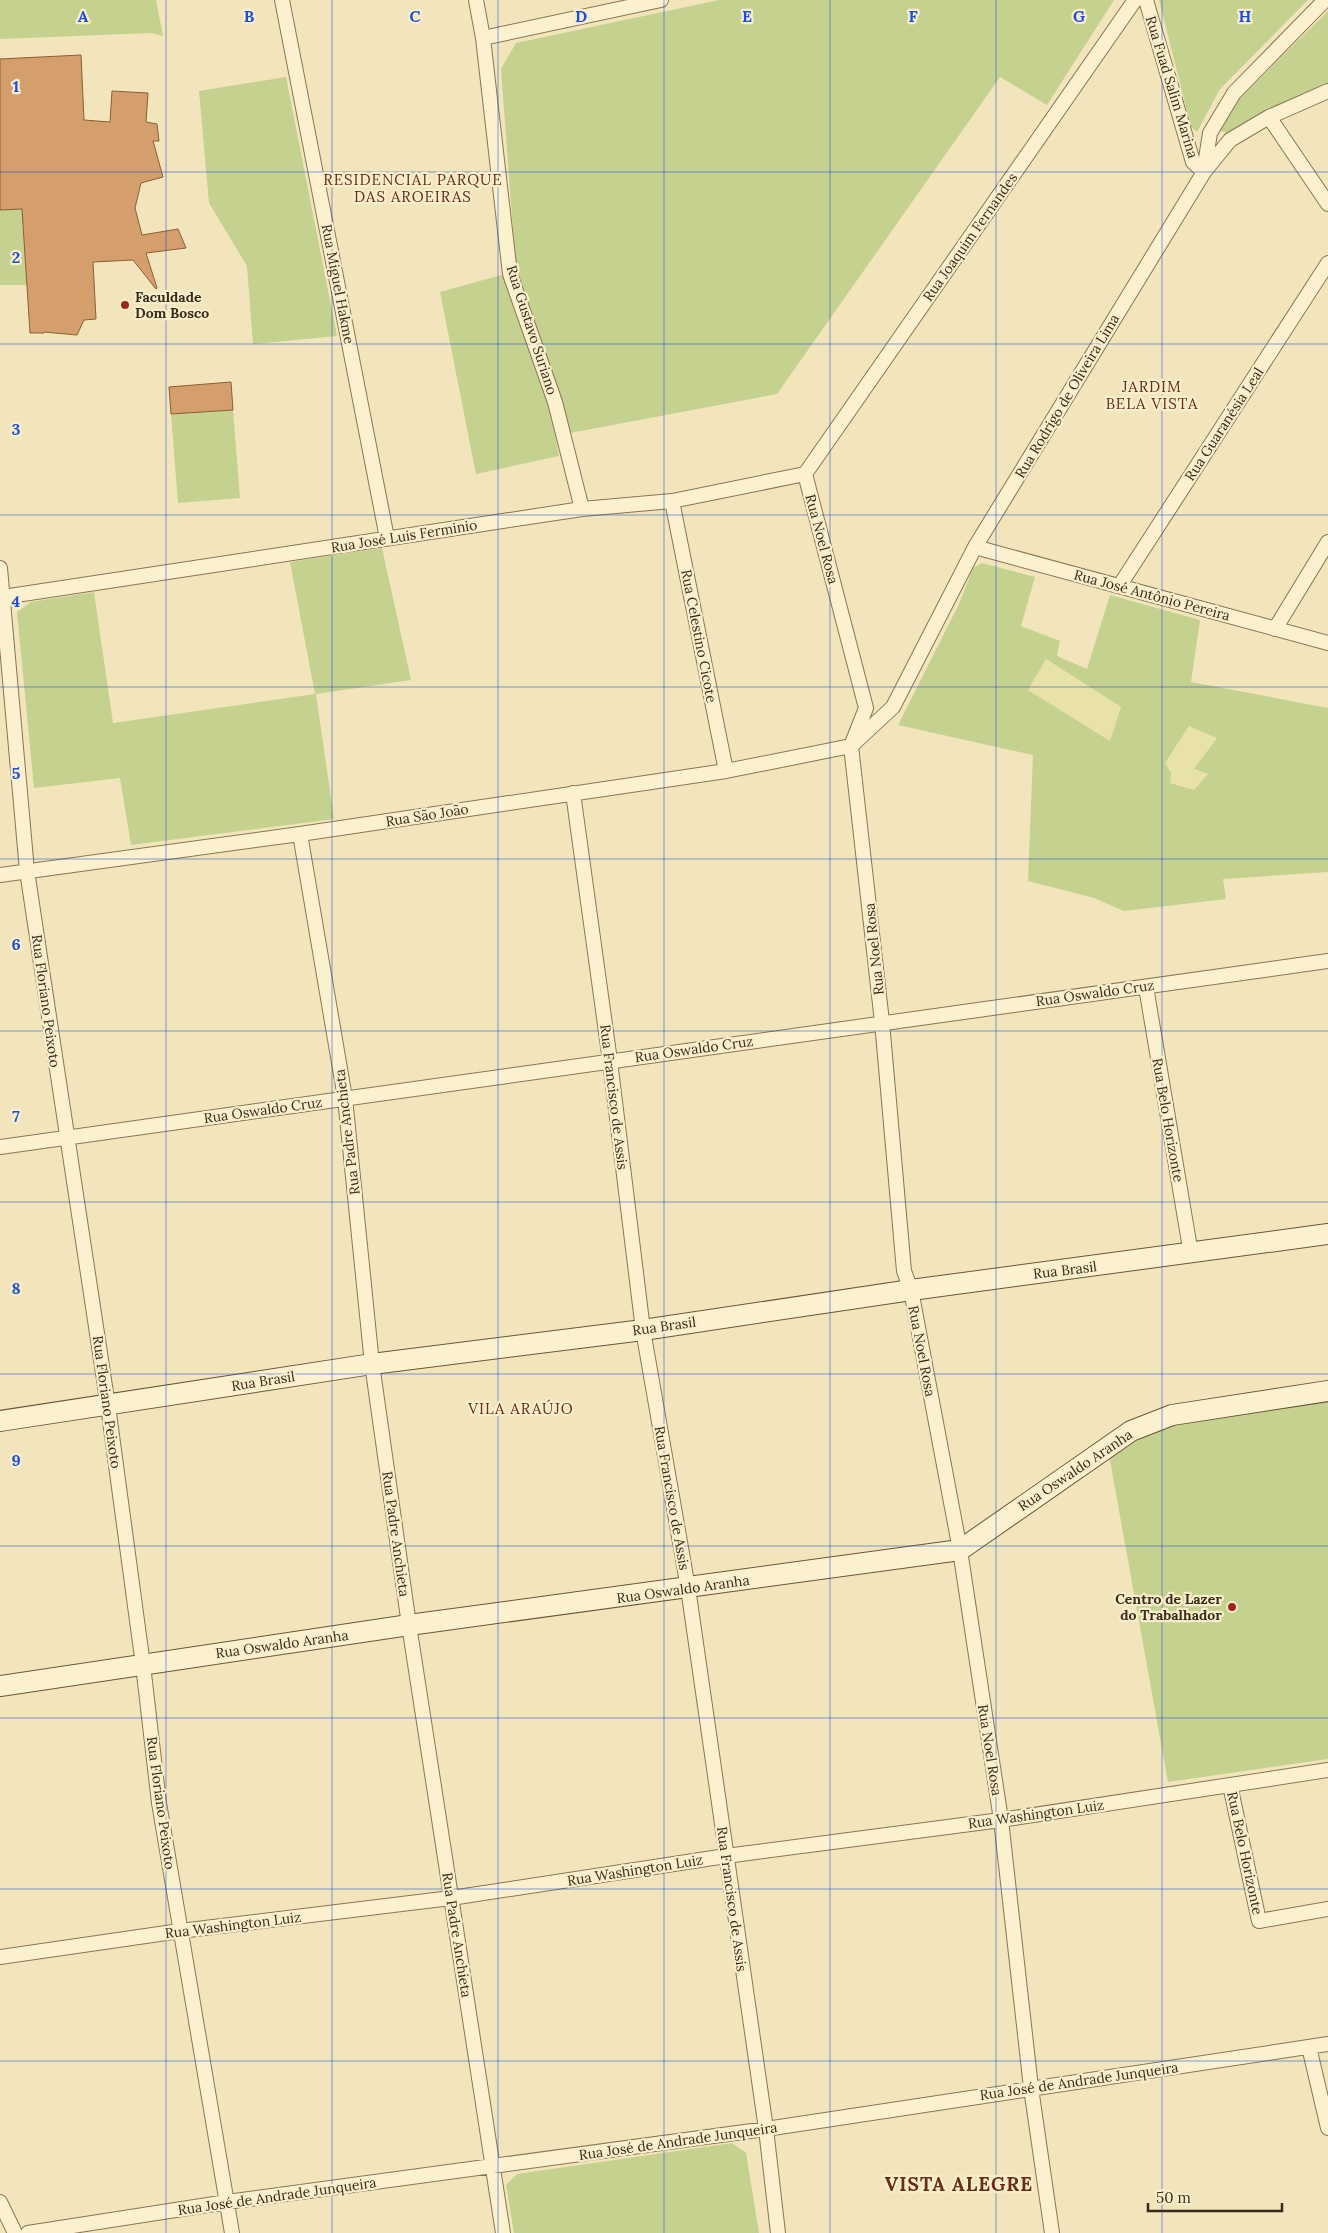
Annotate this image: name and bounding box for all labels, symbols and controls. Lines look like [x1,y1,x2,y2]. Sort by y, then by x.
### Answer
text: A [78,6,89,26]
text: B [244,6,255,26]
text: C [409,6,421,26]
text: D [575,6,587,26]
text: E [742,6,752,26]
text: F [908,6,918,26]
text: G [1073,6,1085,26]
text: H [1239,6,1252,26]
street label: Rua Fuad Salim Marina [1142,14,1202,160]
text: 1 [13,76,19,96]
street label: Rua Joaquim Fernandes [919,169,1021,305]
district label: RESIDENCIAL PARQUE DAS AROEIRAS [323,170,503,206]
street label: Rua Miguel Hakme [318,223,359,346]
text: 2 [12,247,20,267]
street label: Rua Gustavo Suriano [503,263,561,397]
place label: Faculdade Dom Bosco [135,288,209,322]
marker: Faculdade Dom Bosco [119,299,131,311]
street label: Rua Rodrigo de Oliveira Lima [1011,311,1123,481]
street label: Rua Guaranésia Leal [1181,364,1267,484]
district label: JARDIM BELA VISTA [1106,377,1198,413]
text: 3 [12,419,21,439]
street label: Rua Noel Rosa [801,492,843,586]
street label: Rua José Luis Ferminio [330,516,478,556]
street label: Rua José Antônio Pereira [1072,565,1232,625]
street label: Rua Celestino Cicote [677,568,721,705]
text: 4 [12,591,21,611]
text: 5 [12,763,21,783]
street label: Rua São João [384,800,470,830]
street label: Rua Noel Rosa [860,902,888,996]
street label: Rua Floriano Peixoto [28,933,64,1069]
text: 6 [11,934,21,954]
street label: Rua Oswaldo Cruz [1035,976,1155,1010]
street label: Rua Francisco de Assis [596,1023,632,1171]
street label: Rua Oswaldo Cruz [634,1032,754,1066]
street label: Rua Belo Horizonte [1148,1057,1188,1184]
street label: Rua Padre Anchieta [330,1068,364,1196]
street label: Rua Oswaldo Cruz [203,1093,323,1127]
text: 7 [12,1106,20,1126]
street label: Rua Brasil [1032,1257,1098,1283]
text: 8 [11,1278,21,1298]
street label: Rua Noel Rosa [904,1304,940,1398]
street label: Rua Brasil [631,1313,697,1339]
street label: Rua Floriano Peixoto [89,1334,125,1470]
street label: Rua Brasil [230,1367,296,1395]
district label: VILA ARAÚJO [467,1399,574,1418]
street label: Rua Francisco de Assis [650,1424,694,1572]
street label: Rua Oswaldo Aranha [1014,1425,1136,1515]
text: 9 [11,1450,21,1470]
street label: Rua Padre Anchieta [378,1470,414,1598]
street label: Rua Oswaldo Aranha [615,1571,751,1607]
place label: Centro de Lazer do Trabalhador [1115,1590,1222,1624]
marker: Centro de Lazer do Trabalhador [1226,1601,1238,1613]
street label: Rua Oswaldo Aranha [214,1626,350,1662]
street label: Rua Noel Rosa [974,1703,1006,1797]
street label: Rua Floriano Peixoto [143,1735,179,1871]
street label: Rua Belo Horizonte [1223,1790,1267,1917]
street label: Rua Washington Luiz [967,1796,1105,1832]
street label: Rua Francisco de Assis [713,1825,751,1973]
street label: Rua Washington Luiz [566,1850,704,1890]
street label: Rua Padre Anchieta [438,1871,476,1999]
street label: Rua Washington Luiz [164,1908,302,1942]
street label: Rua José de Andrade Junqueira [978,2058,1180,2104]
street label: Rua José de Andrade Junqueira [577,2118,779,2164]
district label: VISTA ALEGRE [885,2172,1033,2196]
street label: Rua José de Andrade Junqueira [176,2173,378,2219]
scale bar [1148,2180,1282,2212]
text: 50 m [1156,2188,1191,2207]

